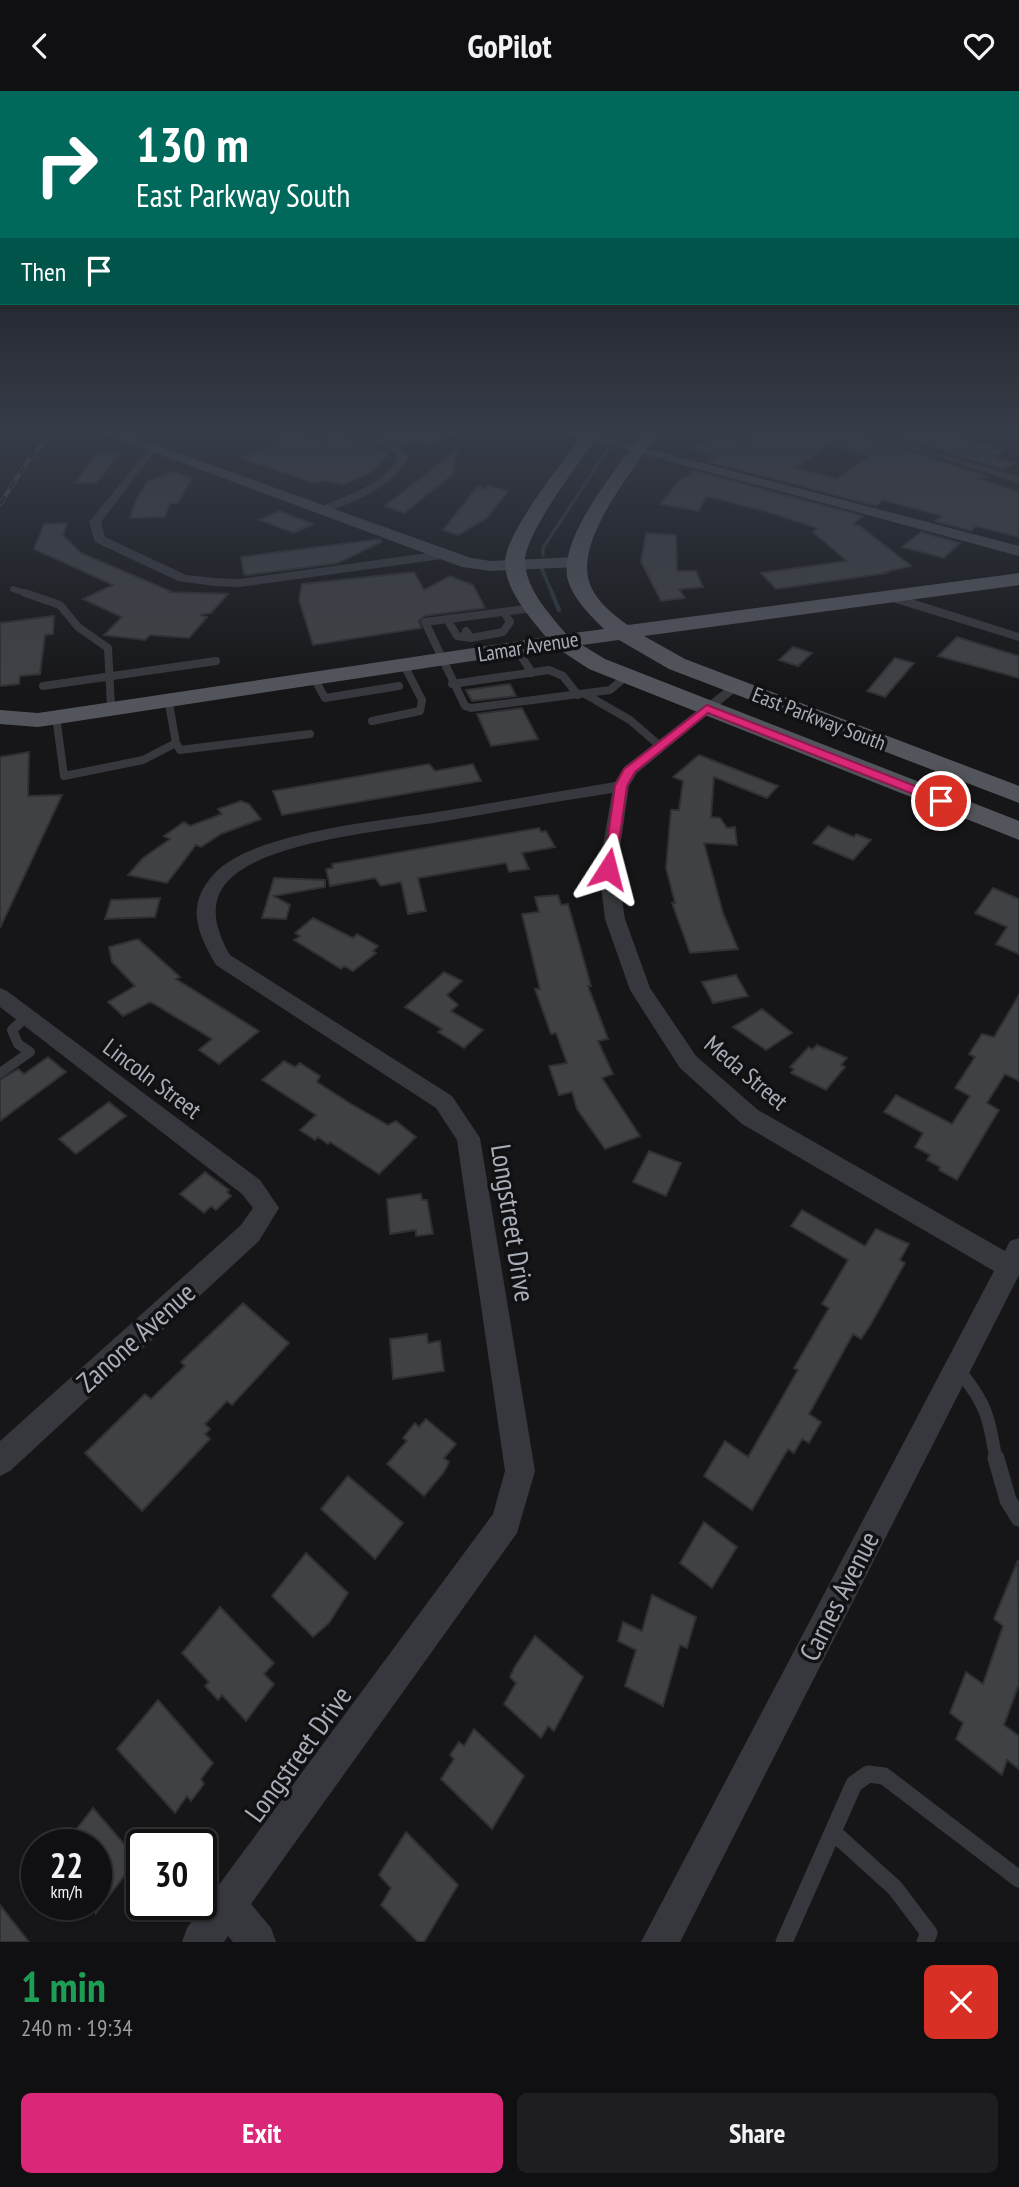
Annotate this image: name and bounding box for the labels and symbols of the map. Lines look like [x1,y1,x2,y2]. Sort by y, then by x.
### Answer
street label: Lamar Avenue [476,625,580,668]
street label: East Parkway South [749,681,890,756]
pin [911,771,971,831]
position arrow [571,832,645,906]
street label: Meda Street [698,1029,795,1117]
street label: Lincoln Street [97,1032,208,1126]
street label: Longstreet Drive [483,1141,544,1304]
street label: Zanone Avenue [69,1274,203,1400]
street label: Carnes Avenue [790,1525,887,1667]
street label: Longstreet Drive [236,1678,359,1829]
speed limit sign: 30 [126,1829,217,1920]

